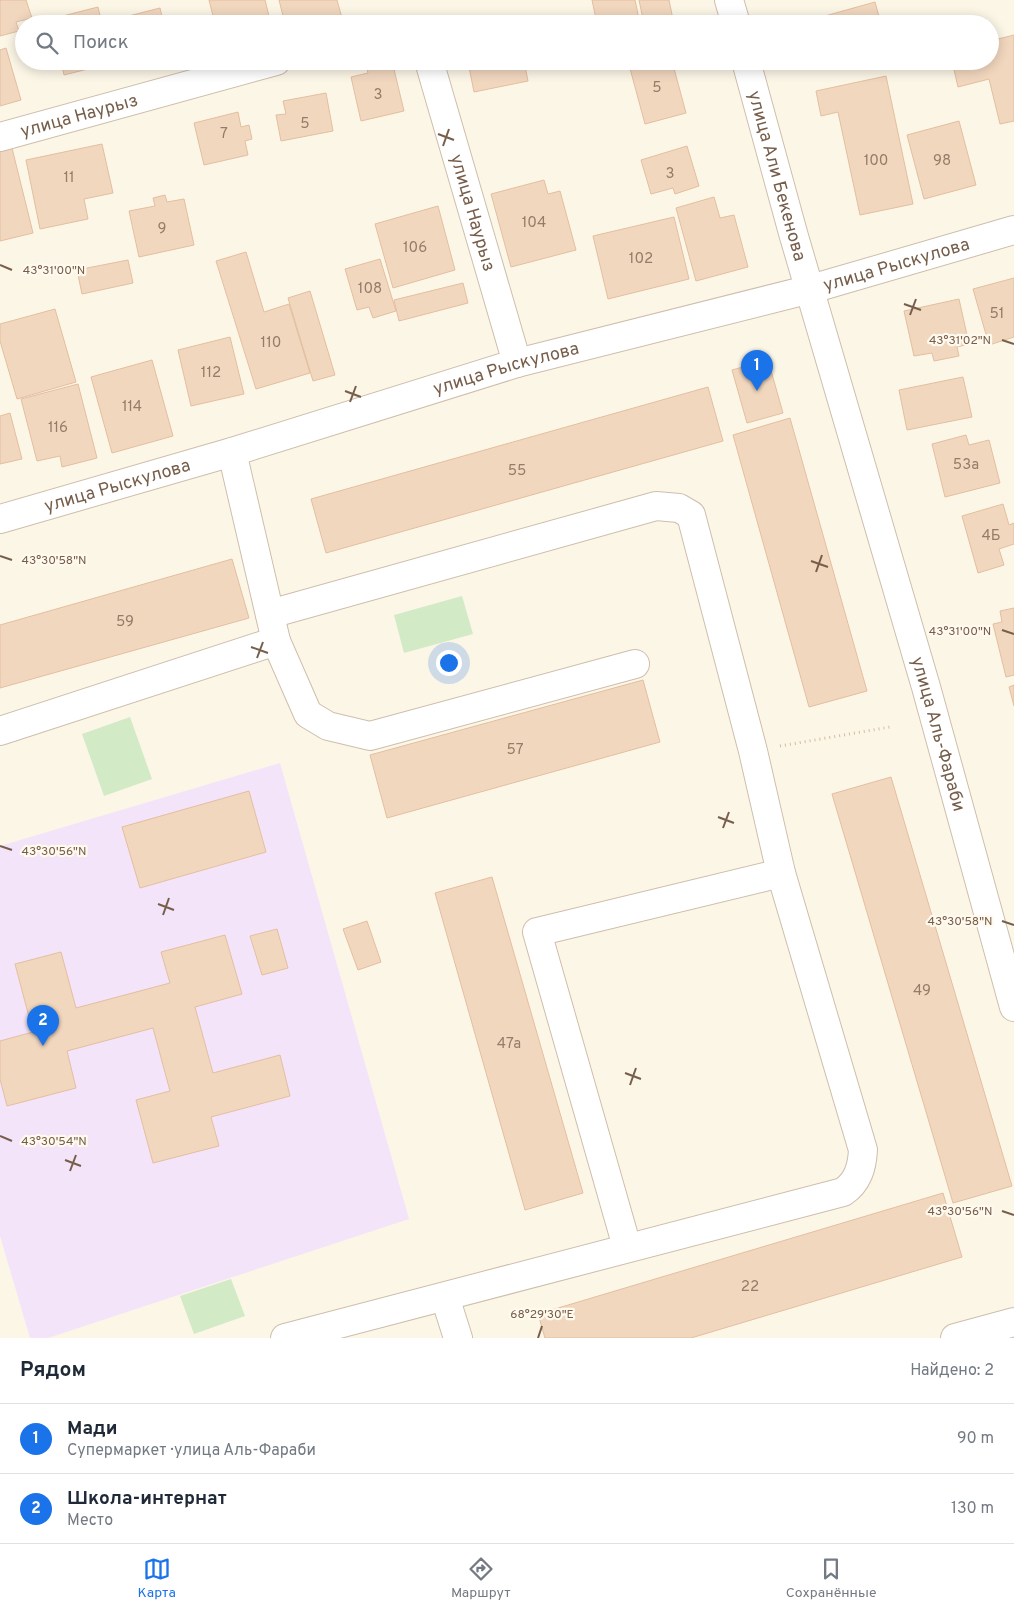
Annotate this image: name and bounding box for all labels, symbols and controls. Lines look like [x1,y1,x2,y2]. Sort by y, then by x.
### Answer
search box [15,15,999,70]
icon: search [33,29,61,57]
text: Поиск [73,31,129,55]
house number: 5 [652,79,662,98]
house number: 3 [373,86,383,105]
street label: улица Али Бекенова [742,88,811,264]
street label: улица Наурыз [18,90,141,144]
house number: 5 [300,115,310,134]
house number: 7 [220,125,228,144]
street label: улица Наурыз [444,152,500,274]
house number: 100 [864,152,888,171]
house number: 98 [933,152,951,171]
house number: 3 [665,165,675,184]
house number: 11 [63,169,75,188]
house number: 104 [522,214,546,233]
house number: 9 [158,220,166,239]
street label: улица Рыскулова [821,234,972,298]
house number: 106 [403,239,427,258]
house number: 102 [629,250,653,269]
text: 43°31'00"N [23,263,85,279]
house number: 108 [358,280,382,299]
house number: 51 [990,305,1004,324]
text: 43°31'02"N [929,333,991,349]
house number: 110 [261,334,281,353]
street label: улица Рыскулова [430,338,582,402]
pin: 1 [741,350,773,391]
house number: 112 [201,364,221,383]
house number: 114 [122,398,142,417]
house number: 116 [48,419,68,438]
street label: улица Рыскулова [42,455,193,519]
house number: 53а [953,456,979,475]
house number: 55 [508,462,526,481]
house number: 4Б [981,527,1001,546]
text: 43°30'58"N [21,553,87,569]
house number: 59 [116,613,134,632]
text: 43°31'00"N [929,624,991,640]
your location [436,650,462,676]
street label: улица Аль-Фараби [905,654,970,814]
house number: 57 [507,741,524,760]
text: 43°30'56"N [22,844,86,860]
text: 43°30'58"N [927,914,993,930]
house number: 49 [913,982,931,1001]
pin: 2 [27,1005,59,1046]
house number: 47а [497,1035,521,1054]
text: 43°30'54"N [21,1134,87,1150]
text: 43°30'56"N [928,1204,992,1220]
house number: 22 [741,1278,759,1297]
text: 68°29'30"E [510,1307,574,1323]
text: Рядом [20,1357,86,1384]
text: Найдено: 2 [910,1361,994,1381]
text: Мади [67,1417,118,1441]
text: 1 [33,1429,39,1449]
text: 90 m [957,1429,994,1449]
text: Супермаркет · улица Аль-Фараби [67,1441,316,1461]
text: Школа-интернат [67,1487,227,1511]
text: 2 [31,1499,41,1519]
text: 130 m [951,1499,994,1519]
text: Место [67,1511,113,1531]
tab: Карта [138,1555,176,1602]
tab: Маршрут [451,1555,511,1602]
tab: Сохранённые [786,1555,876,1602]

